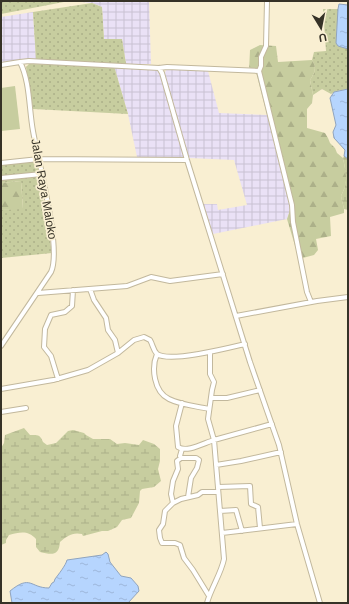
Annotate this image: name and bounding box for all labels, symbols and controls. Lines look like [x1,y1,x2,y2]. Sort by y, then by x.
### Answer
north arrow [301,8,341,48]
text: U [318,31,328,44]
street label: Jalan Raya Maloko [28,138,60,241]

